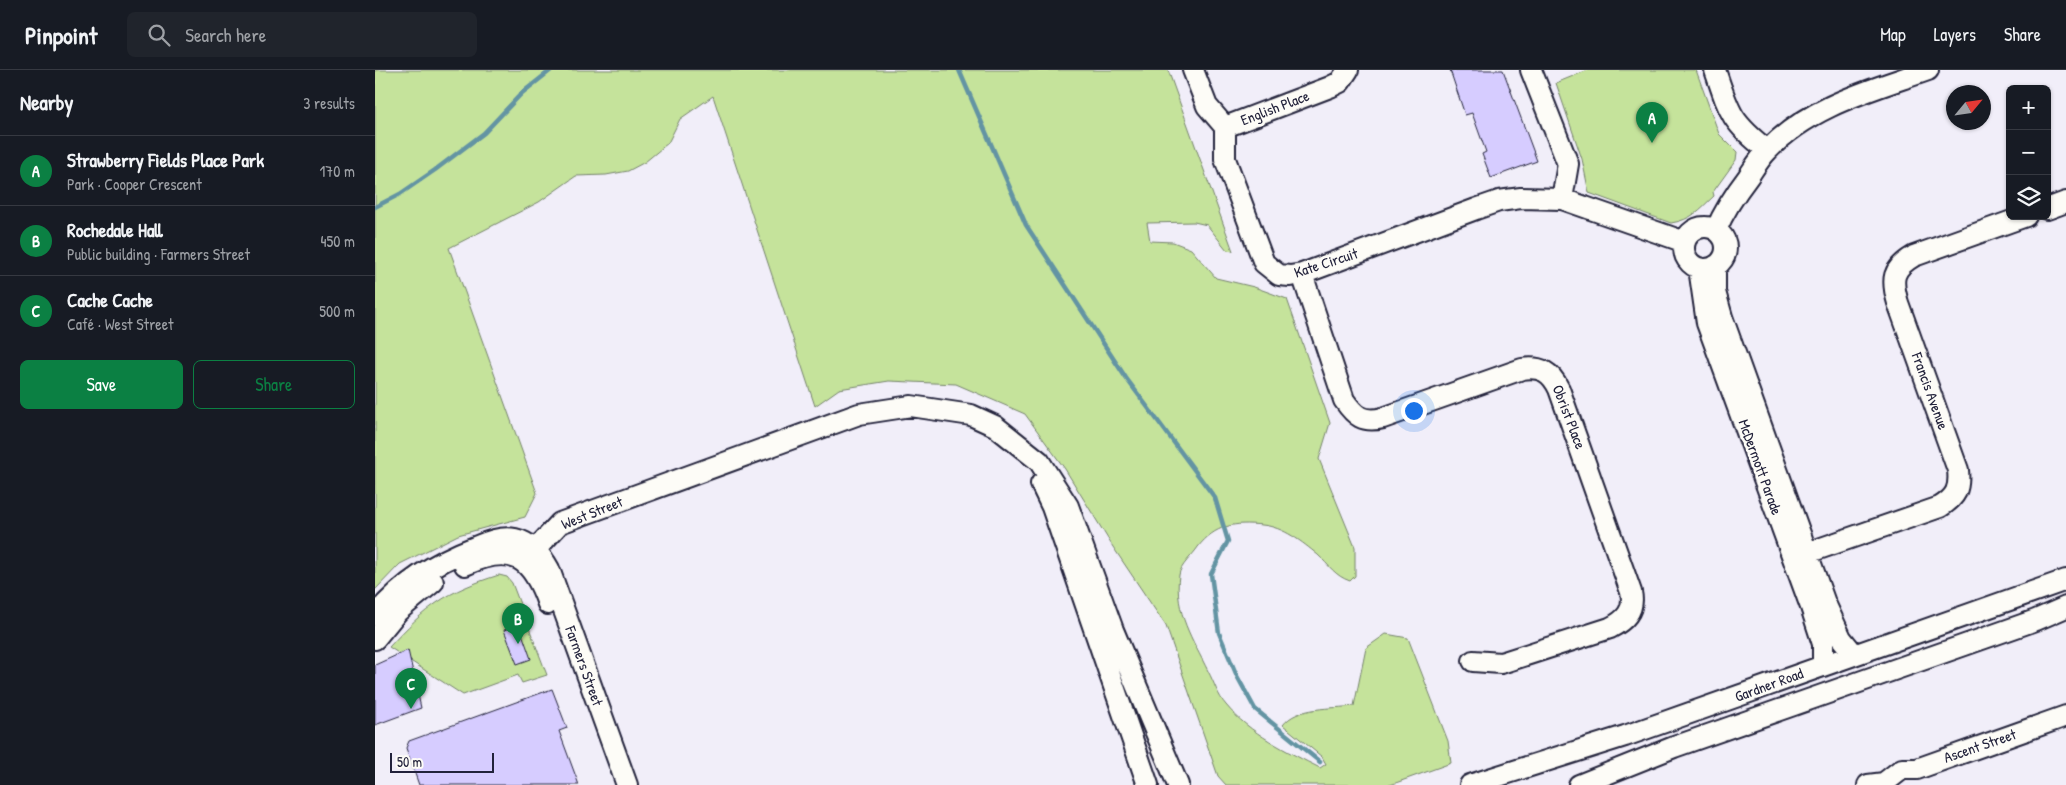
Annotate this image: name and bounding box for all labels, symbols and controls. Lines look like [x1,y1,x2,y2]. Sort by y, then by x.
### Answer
search box [127,12,477,57]
text: Pinpoint [25,19,97,51]
icon: search [145,21,173,49]
text: Search here [185,22,266,48]
text: Map [1880,22,1906,47]
text: Layers [1934,22,1976,47]
text: Share [2004,22,2041,47]
street label: English Place [1238,85,1312,130]
north arrow [1946,85,1991,130]
map controls [2006,85,2051,220]
button: + [2006,85,2051,130]
text: Nearby [20,88,73,117]
text: 3 results [303,92,355,114]
pin: A [1636,102,1668,143]
button: − [2006,130,2051,175]
text: Strawberry Fields Place Park [67,147,264,173]
text: A [32,160,40,182]
text: 170 m [320,160,355,182]
text: Park · Cooper Crescent [67,173,202,195]
button: layers [2006,175,2051,220]
text: Rochedale Hall [67,217,163,243]
text: B [32,230,40,252]
text: 450 m [321,230,355,252]
street label: Kate Circuit [1291,242,1361,283]
text: Public building · Farmers Street [67,243,250,265]
text: Cache Cache [67,287,153,313]
text: C [32,300,40,322]
text: 500 m [319,300,355,322]
text: Café · West Street [67,313,174,335]
street label: Francis Avenue [1906,348,1954,432]
button: Save [20,360,183,409]
button: Share [193,360,355,409]
street label: Obrist Place [1548,382,1591,452]
your location [1401,398,1427,424]
street label: McDermott Parade [1733,416,1787,518]
street label: West Street [558,490,626,534]
pin: B [502,603,534,644]
street label: Farmers Street [560,622,609,709]
street label: Gardner Road [1732,662,1806,707]
pin: C [395,668,427,709]
street label: Ascent Street [1941,723,2020,768]
scale bar [390,750,494,773]
text: 50 m [397,752,422,771]

